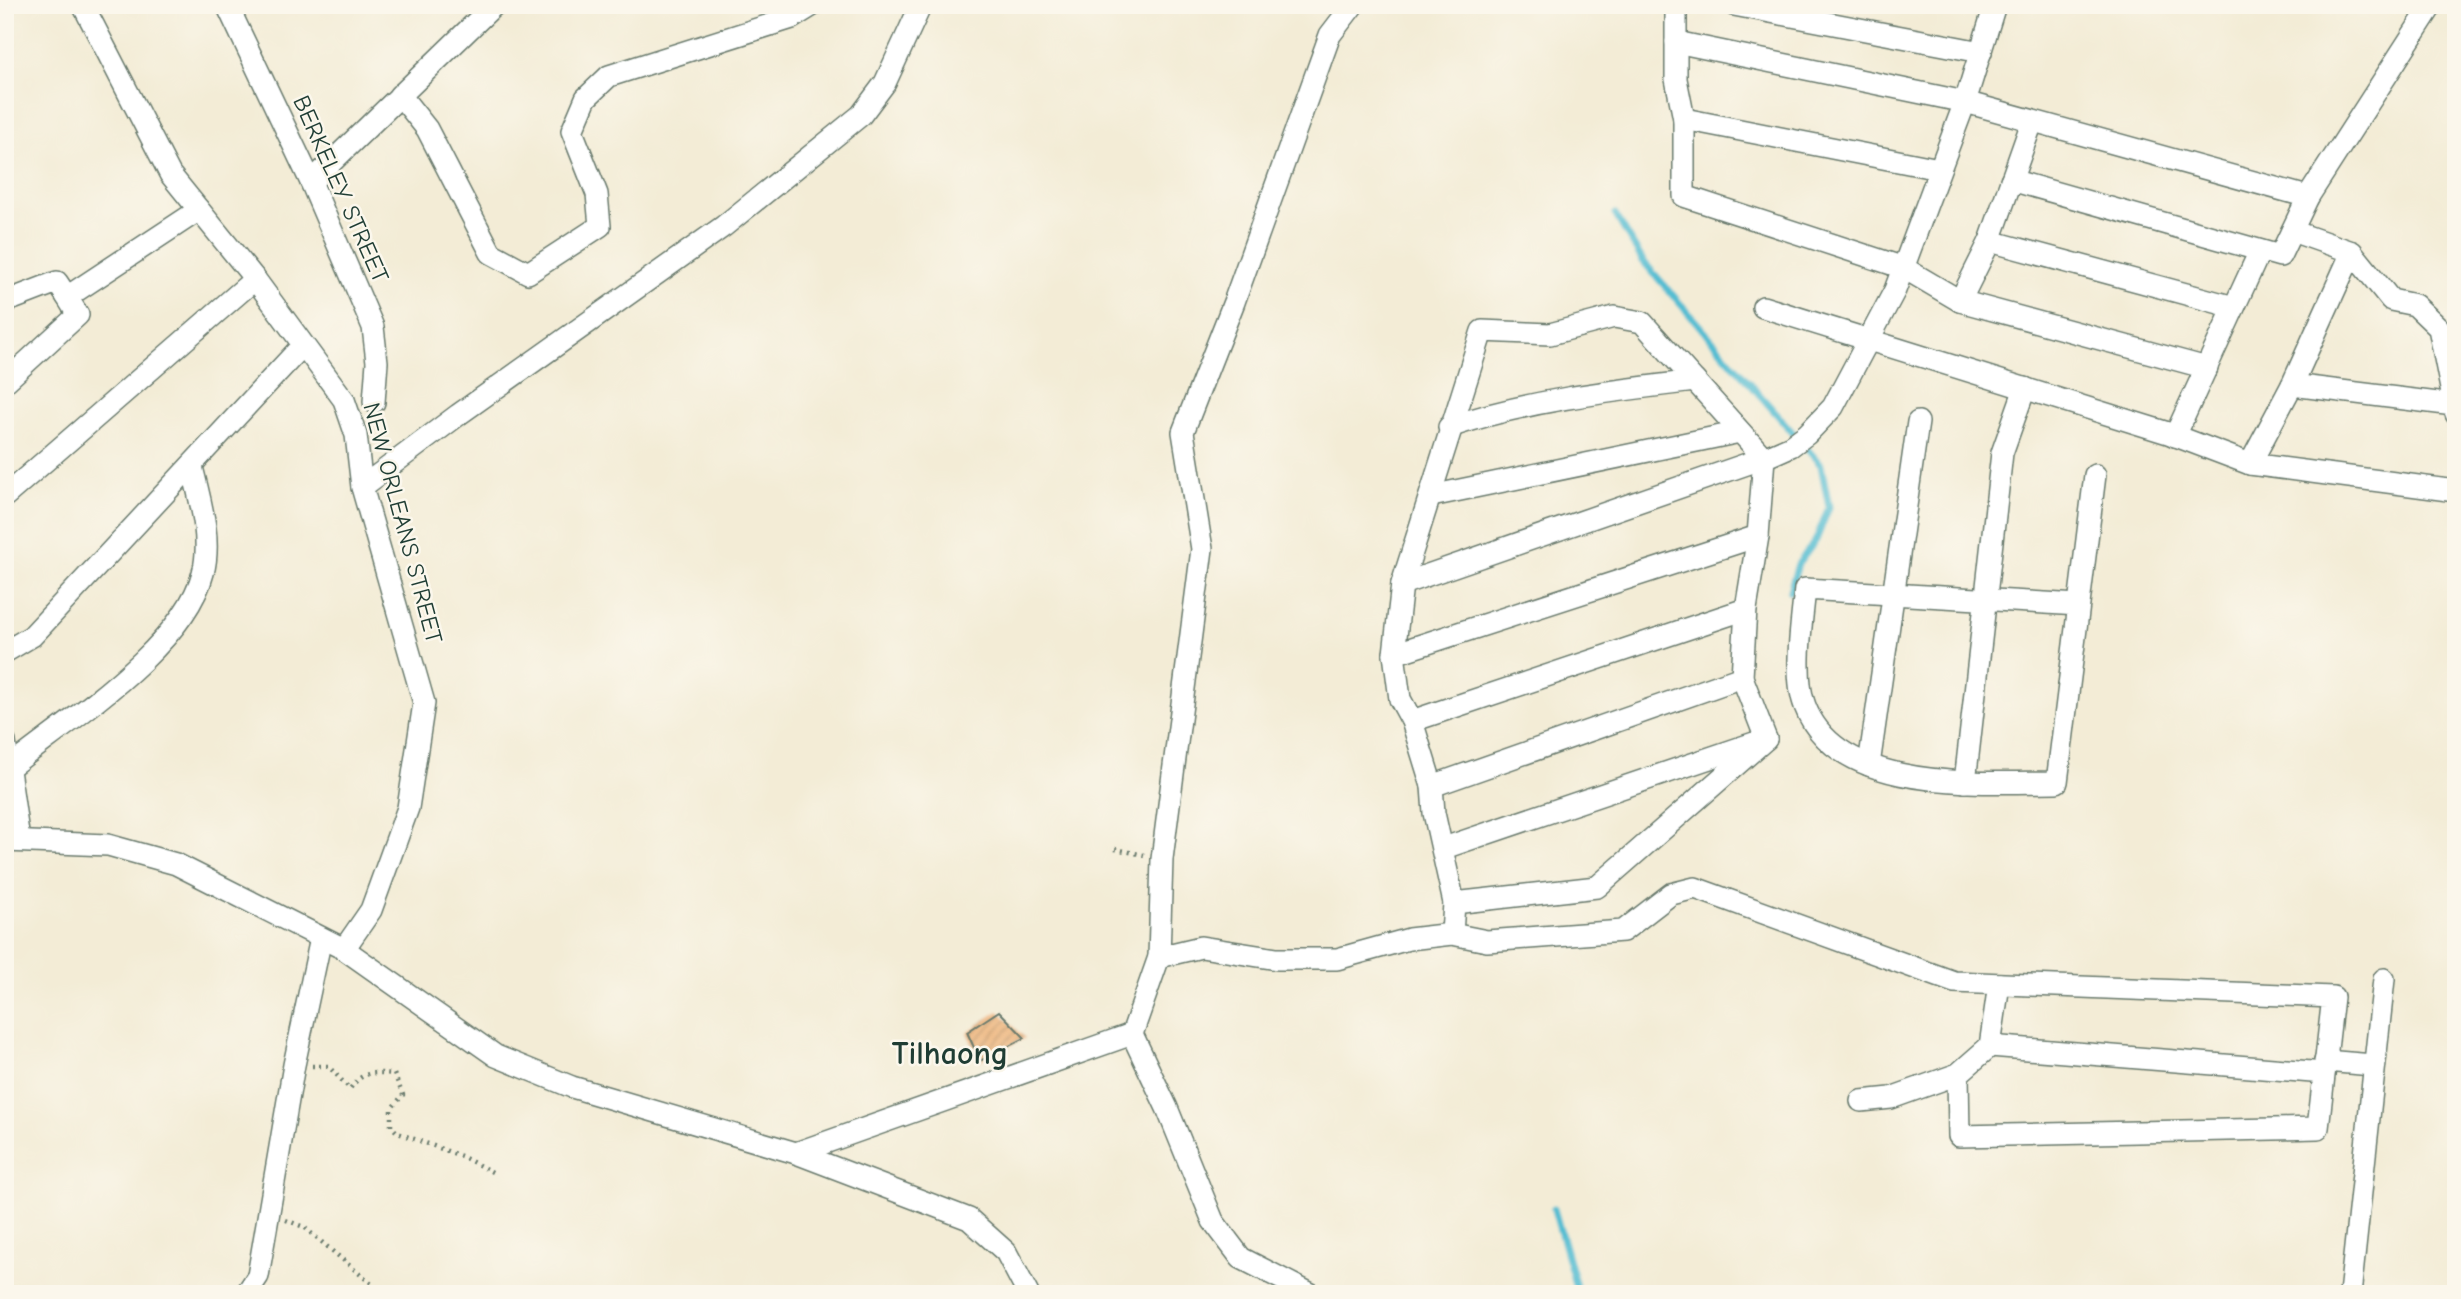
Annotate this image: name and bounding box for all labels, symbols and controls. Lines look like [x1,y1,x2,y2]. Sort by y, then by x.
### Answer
street label: BERKELEY STREET [287,91,395,287]
street label: NEW ORLEANS STREET [357,400,449,647]
district label: Tilhaong [892,1035,1008,1072]

